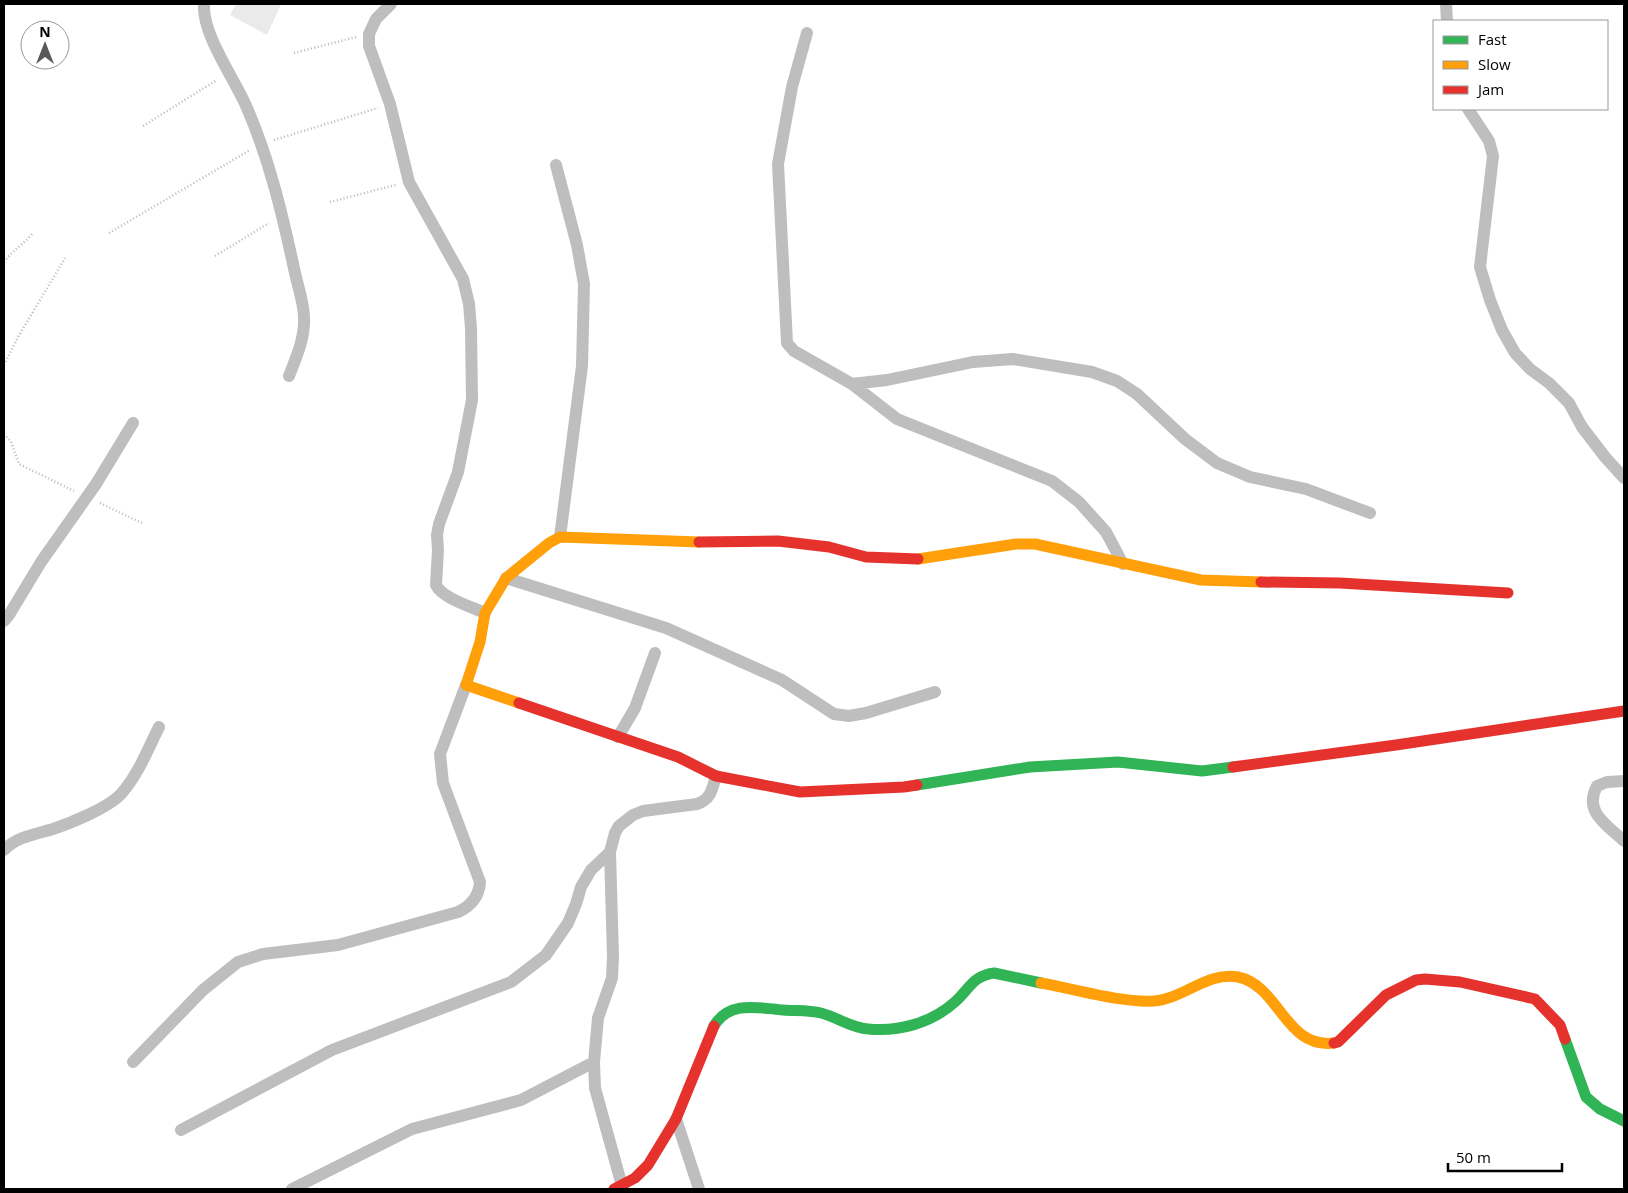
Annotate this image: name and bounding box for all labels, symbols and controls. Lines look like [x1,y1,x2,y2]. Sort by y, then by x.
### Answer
north arrow [20,20,70,70]
legend [1433,20,1608,110]
text: N [39,22,51,41]
text: Fast [1478,29,1507,49]
text: Slow [1478,54,1511,74]
text: Jam [1476,79,1504,99]
scale bar [1448,1140,1562,1172]
text: 50 m [1456,1147,1491,1167]

